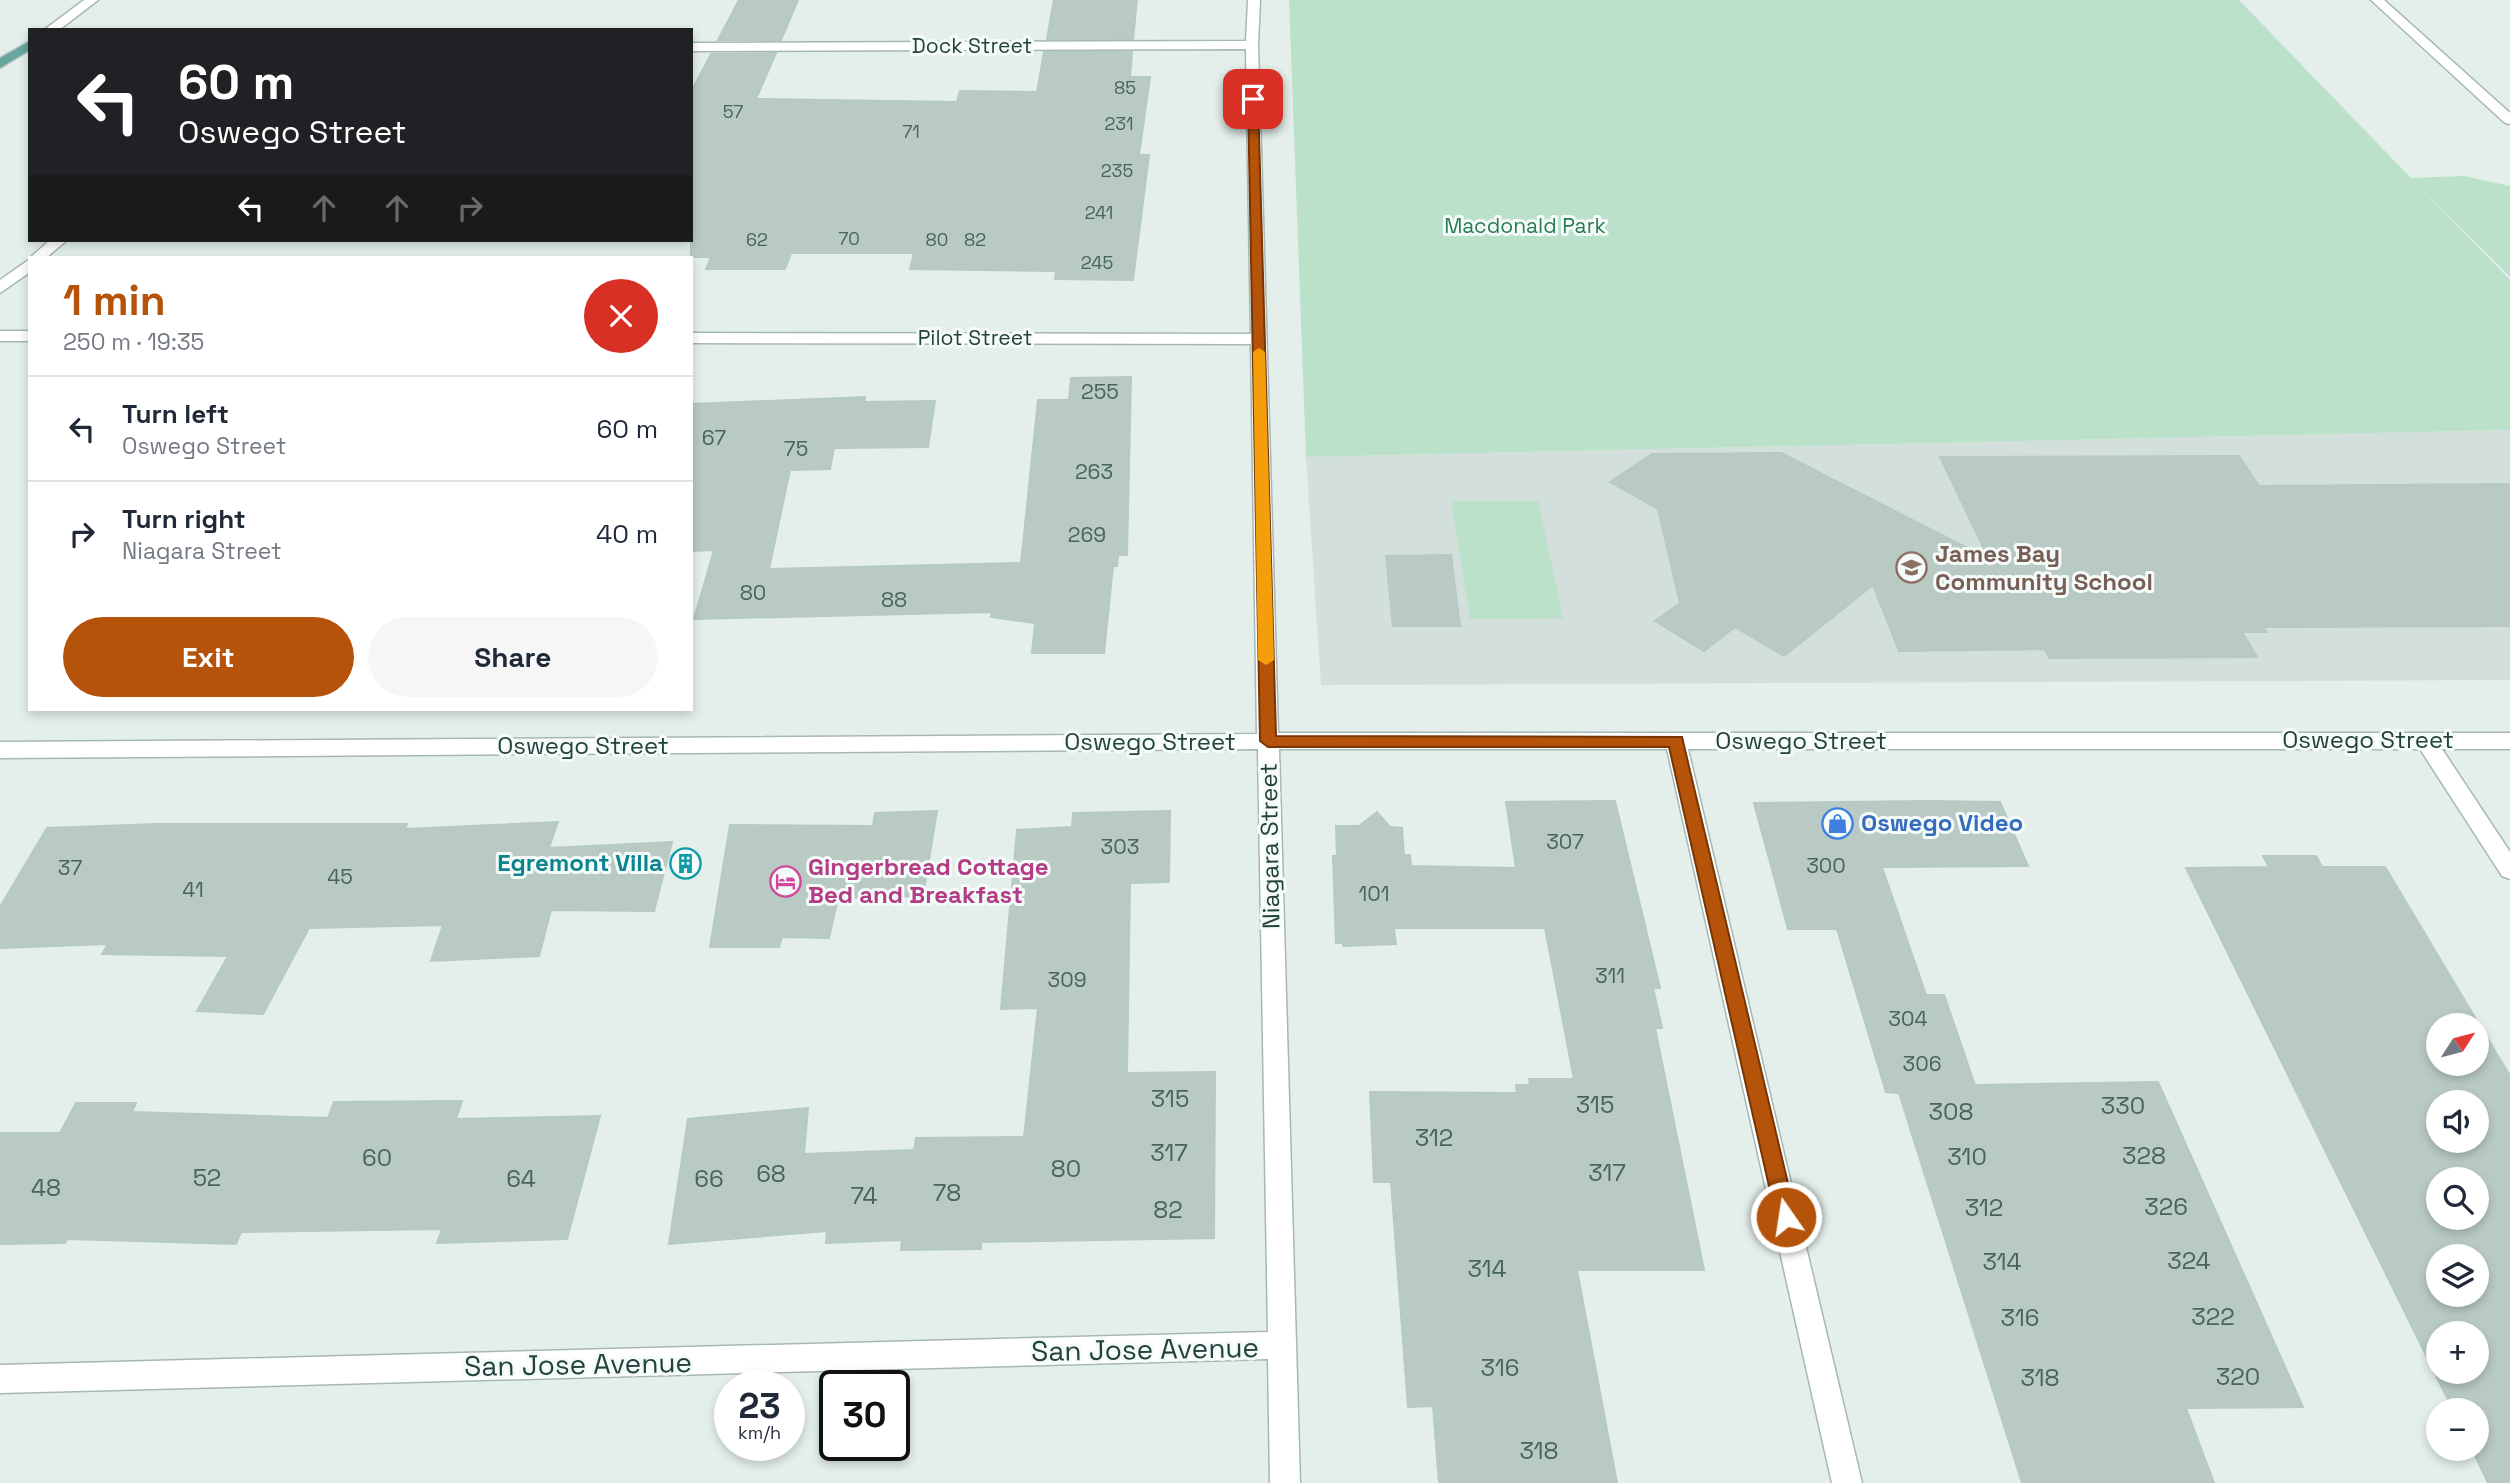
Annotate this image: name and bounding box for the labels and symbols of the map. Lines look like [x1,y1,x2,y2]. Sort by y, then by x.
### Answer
street label: Dock Street [912,32,1032,59]
pin [1223,69,1283,129]
house number: 85 [1114,76,1136,99]
house number: 57 [723,100,743,123]
house number: 231 [1105,112,1133,135]
house number: 71 [902,120,920,143]
house number: 235 [1101,159,1133,182]
house number: 241 [1085,201,1113,224]
park label: Macdonald Park [1444,212,1606,239]
house number: 70 [838,227,860,250]
house number: 62 [746,228,768,251]
house number: 80 [926,228,948,251]
house number: 82 [964,228,986,251]
house number: 245 [1081,251,1113,274]
street label: Pilot Street [918,324,1032,351]
house number: 255 [1081,378,1119,405]
house number: 67 [702,424,726,451]
house number: 75 [784,435,808,462]
house number: 263 [1075,458,1113,485]
house number: 269 [1068,521,1106,548]
place label: James Bay Community School [1935,538,2153,597]
school or university icon: James Bay Community School [1895,551,1929,585]
house number: 80 [740,579,766,606]
house number: 88 [881,586,907,613]
street label: Oswego Street [2282,724,2454,755]
street label: Oswego Street [1715,725,1887,756]
street label: Oswego Street [1064,726,1236,757]
street label: Oswego Street [497,730,669,761]
street label: Niagara Street [1253,763,1286,929]
shop icon: Oswego Video [1821,806,1855,840]
place label: Oswego Video [1861,807,2023,838]
house number: 307 [1546,828,1584,855]
house number: 303 [1101,833,1139,860]
building icon: Egremont Villa [669,846,703,880]
place label: Egremont Villa [497,847,663,878]
place label: Gingerbread Cottage Bed and Breakfast [808,851,1049,910]
house number: 300 [1806,852,1846,879]
house number: 37 [58,854,82,881]
house number: 45 [327,863,353,890]
hotel icon: Gingerbread Cottage Bed and Breakfast [768,864,802,898]
house number: 41 [182,876,204,903]
house number: 101 [1358,880,1390,907]
house number: 311 [1595,962,1625,989]
house number: 309 [1048,966,1087,993]
house number: 304 [1888,1005,1928,1032]
north arrow [2426,1013,2488,1076]
house number: 306 [1903,1050,1942,1077]
house number: 315 [1151,1083,1189,1114]
house number: 315 [1576,1089,1614,1120]
house number: 330 [2101,1090,2145,1121]
house number: 308 [1929,1096,1973,1127]
house number: 312 [1415,1122,1453,1153]
house number: 317 [1150,1137,1188,1168]
house number: 328 [2122,1140,2166,1171]
house number: 310 [1947,1141,1987,1172]
house number: 60 [362,1142,392,1173]
house number: 80 [1051,1153,1081,1184]
house number: 317 [1588,1157,1626,1188]
house number: 68 [756,1158,786,1189]
house number: 52 [193,1162,221,1193]
house number: 64 [506,1163,536,1194]
house number: 66 [694,1163,724,1194]
house number: 48 [31,1172,61,1203]
house number: 78 [933,1177,961,1208]
house number: 74 [850,1180,878,1211]
position arrow [1749,1180,1823,1254]
house number: 326 [2144,1191,2188,1222]
house number: 312 [1965,1192,2003,1223]
house number: 82 [1153,1194,1183,1225]
house number: 324 [2167,1245,2211,1276]
house number: 314 [1982,1246,2022,1277]
house number: 314 [1467,1253,1507,1284]
house number: 322 [2191,1301,2235,1332]
house number: 316 [2001,1302,2039,1333]
street label: San Jose Avenue [1031,1329,1259,1369]
street label: San Jose Avenue [464,1344,692,1384]
house number: 316 [1481,1352,1519,1383]
house number: 320 [2216,1361,2260,1392]
house number: 318 [2020,1362,2060,1393]
speed limit sign: 30 [819,1370,910,1461]
house number: 318 [1519,1435,1559,1466]

